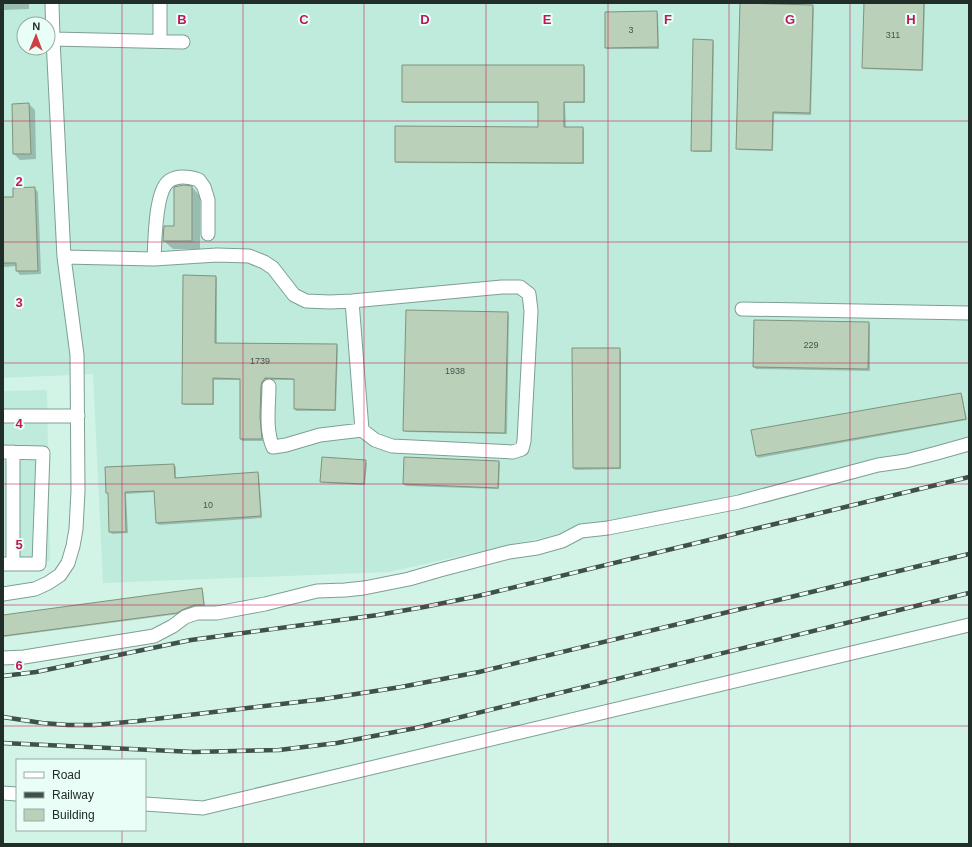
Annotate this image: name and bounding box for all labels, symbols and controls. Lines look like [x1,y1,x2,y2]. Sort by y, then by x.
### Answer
text: B [177,12,187,27]
text: C [299,12,309,27]
text: D [420,12,430,27]
text: E [543,12,552,27]
text: F [664,12,672,27]
text: G [785,12,795,27]
text: H [906,12,916,27]
north arrow [16,16,56,56]
text: N [32,20,40,32]
house number: 3 [628,25,634,35]
house number: 311 [886,30,900,40]
text: 2 [15,174,23,189]
text: 3 [15,295,23,310]
house number: 229 [803,340,819,350]
house number: 1739 [250,356,270,366]
house number: 1938 [445,366,465,376]
text: 4 [15,416,23,431]
house number: 10 [203,500,213,510]
text: 5 [15,537,23,552]
text: 6 [15,658,23,673]
legend [16,759,146,831]
text: Road [52,768,81,782]
text: Railway [52,788,94,802]
text: Building [52,808,95,822]

